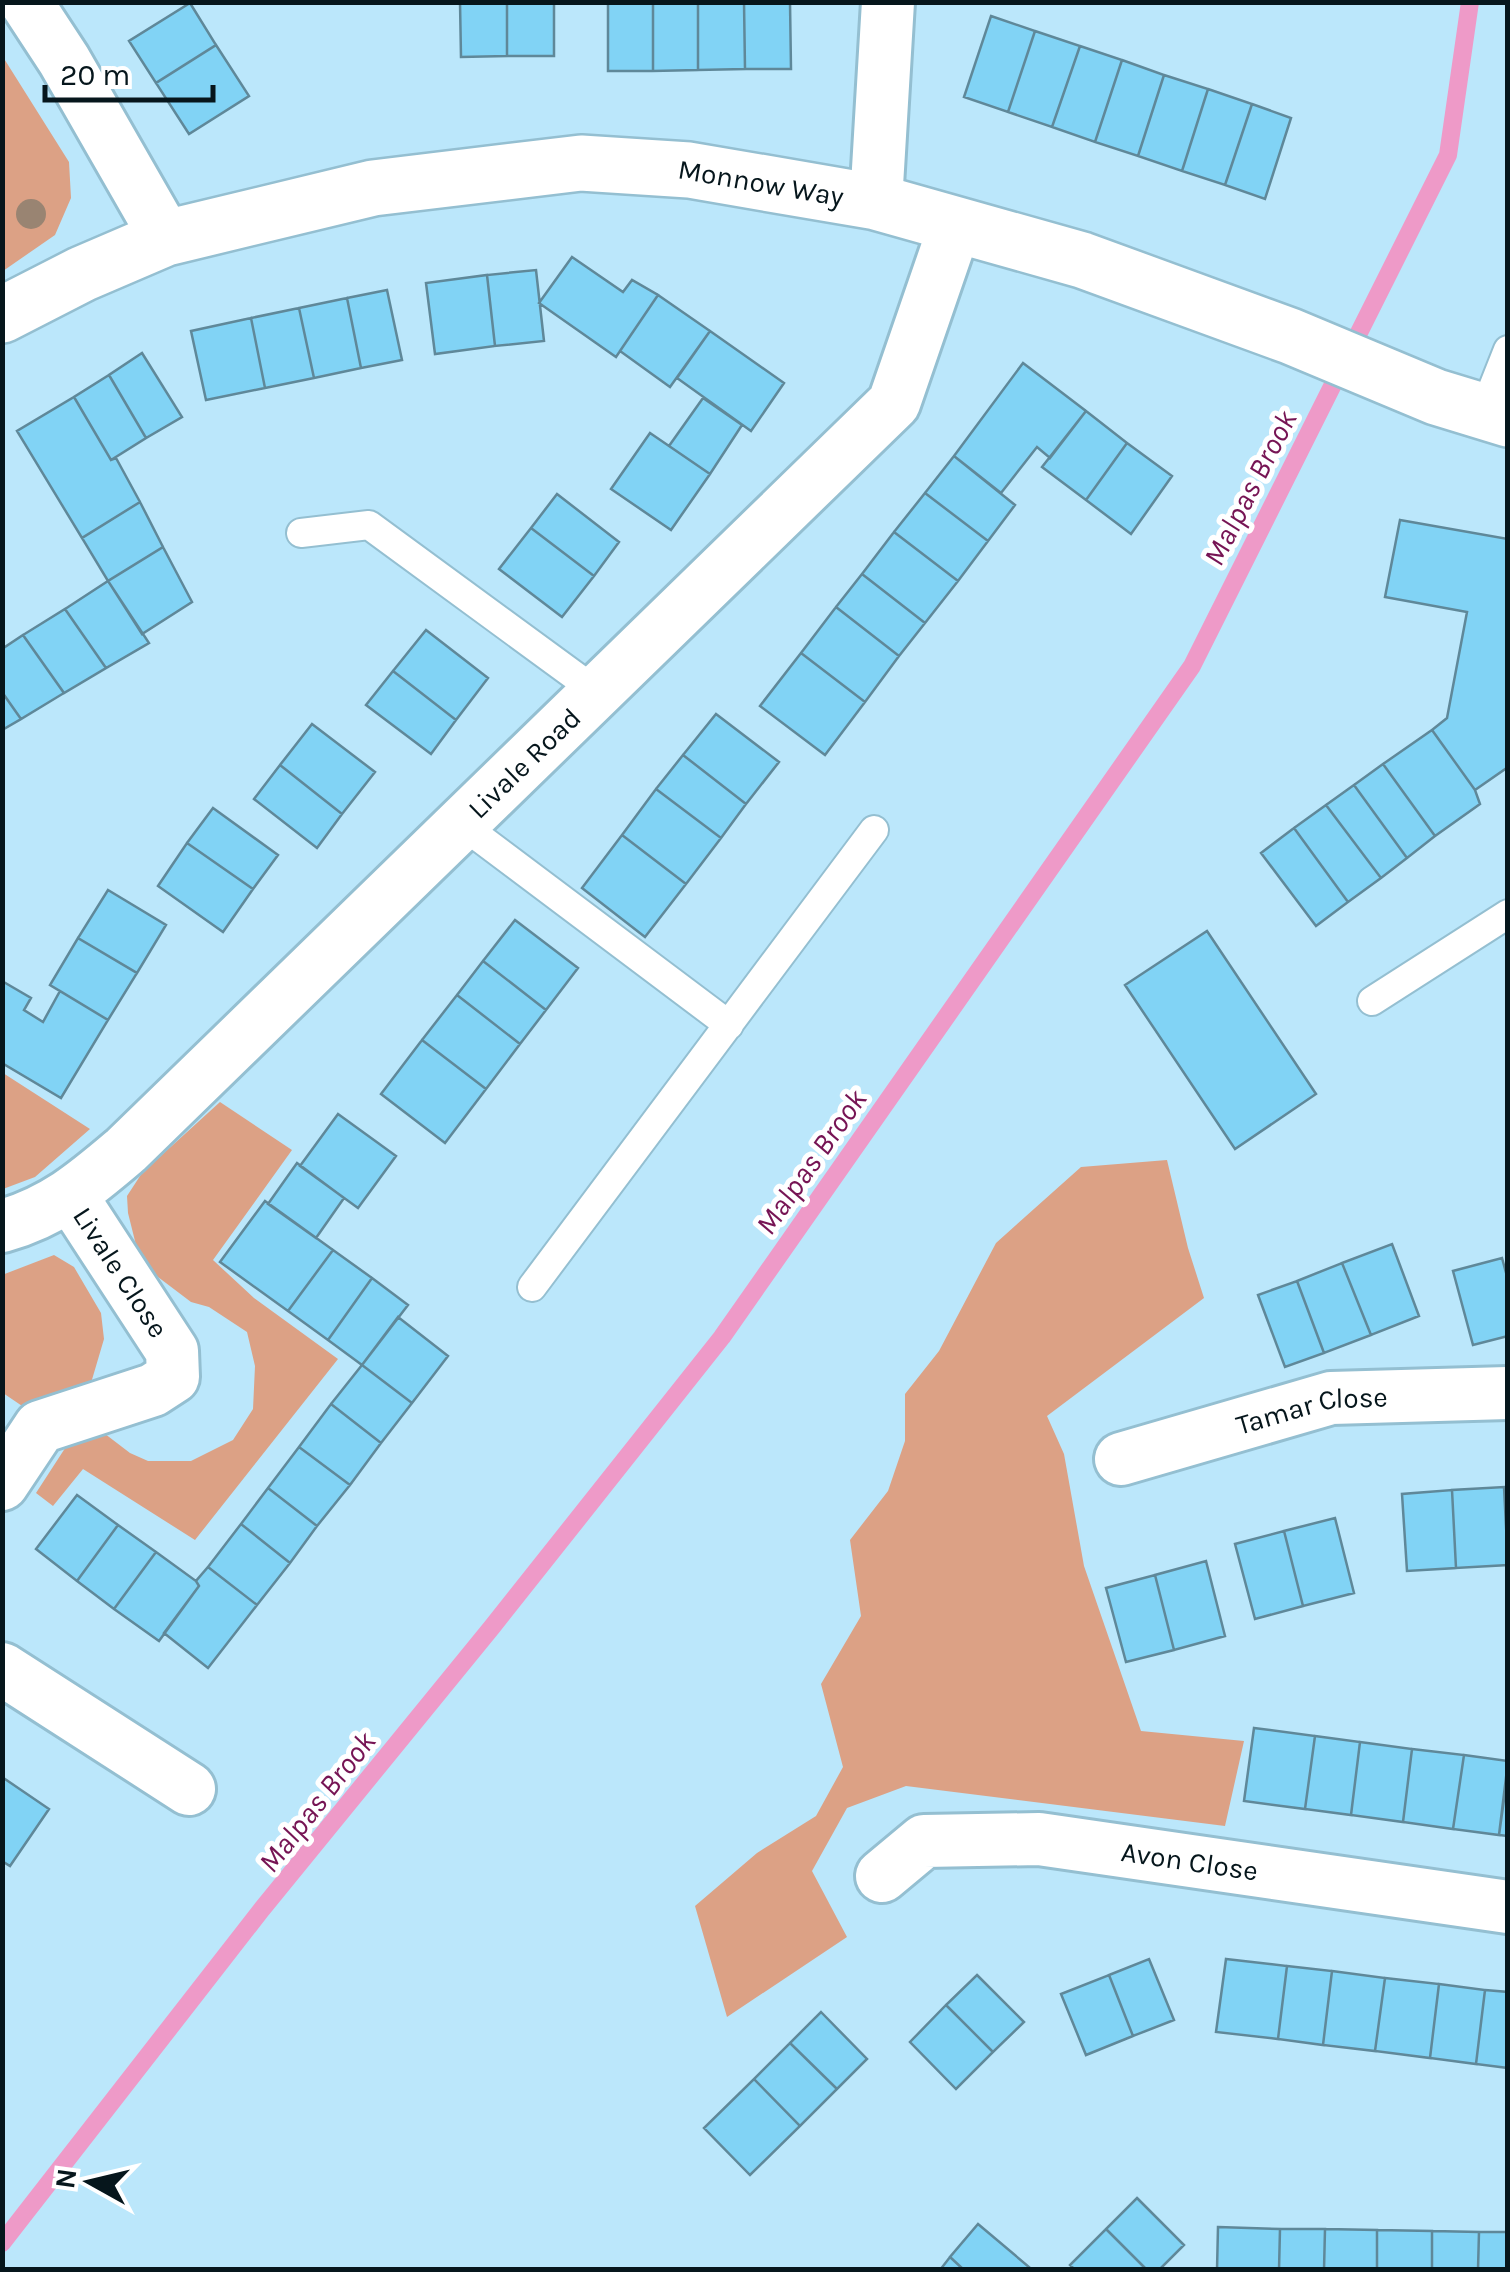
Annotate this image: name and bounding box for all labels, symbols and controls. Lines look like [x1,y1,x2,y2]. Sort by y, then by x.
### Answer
scale bar [45,40,212,102]
text: 20 m [60,57,130,93]
street label: Monnow Way [675,152,846,213]
water label: Malpas Brook [1196,404,1305,572]
street label: Livale Road [461,701,588,825]
water label: Malpas Brook [748,1082,875,1242]
street label: Livale Close [66,1201,175,1344]
street label: Tamar Close [1232,1380,1388,1442]
water label: Malpas Brook [251,1724,384,1880]
street label: Avon Close [1119,1835,1260,1888]
north arrow [40,2132,140,2232]
text: N [48,2166,83,2191]

